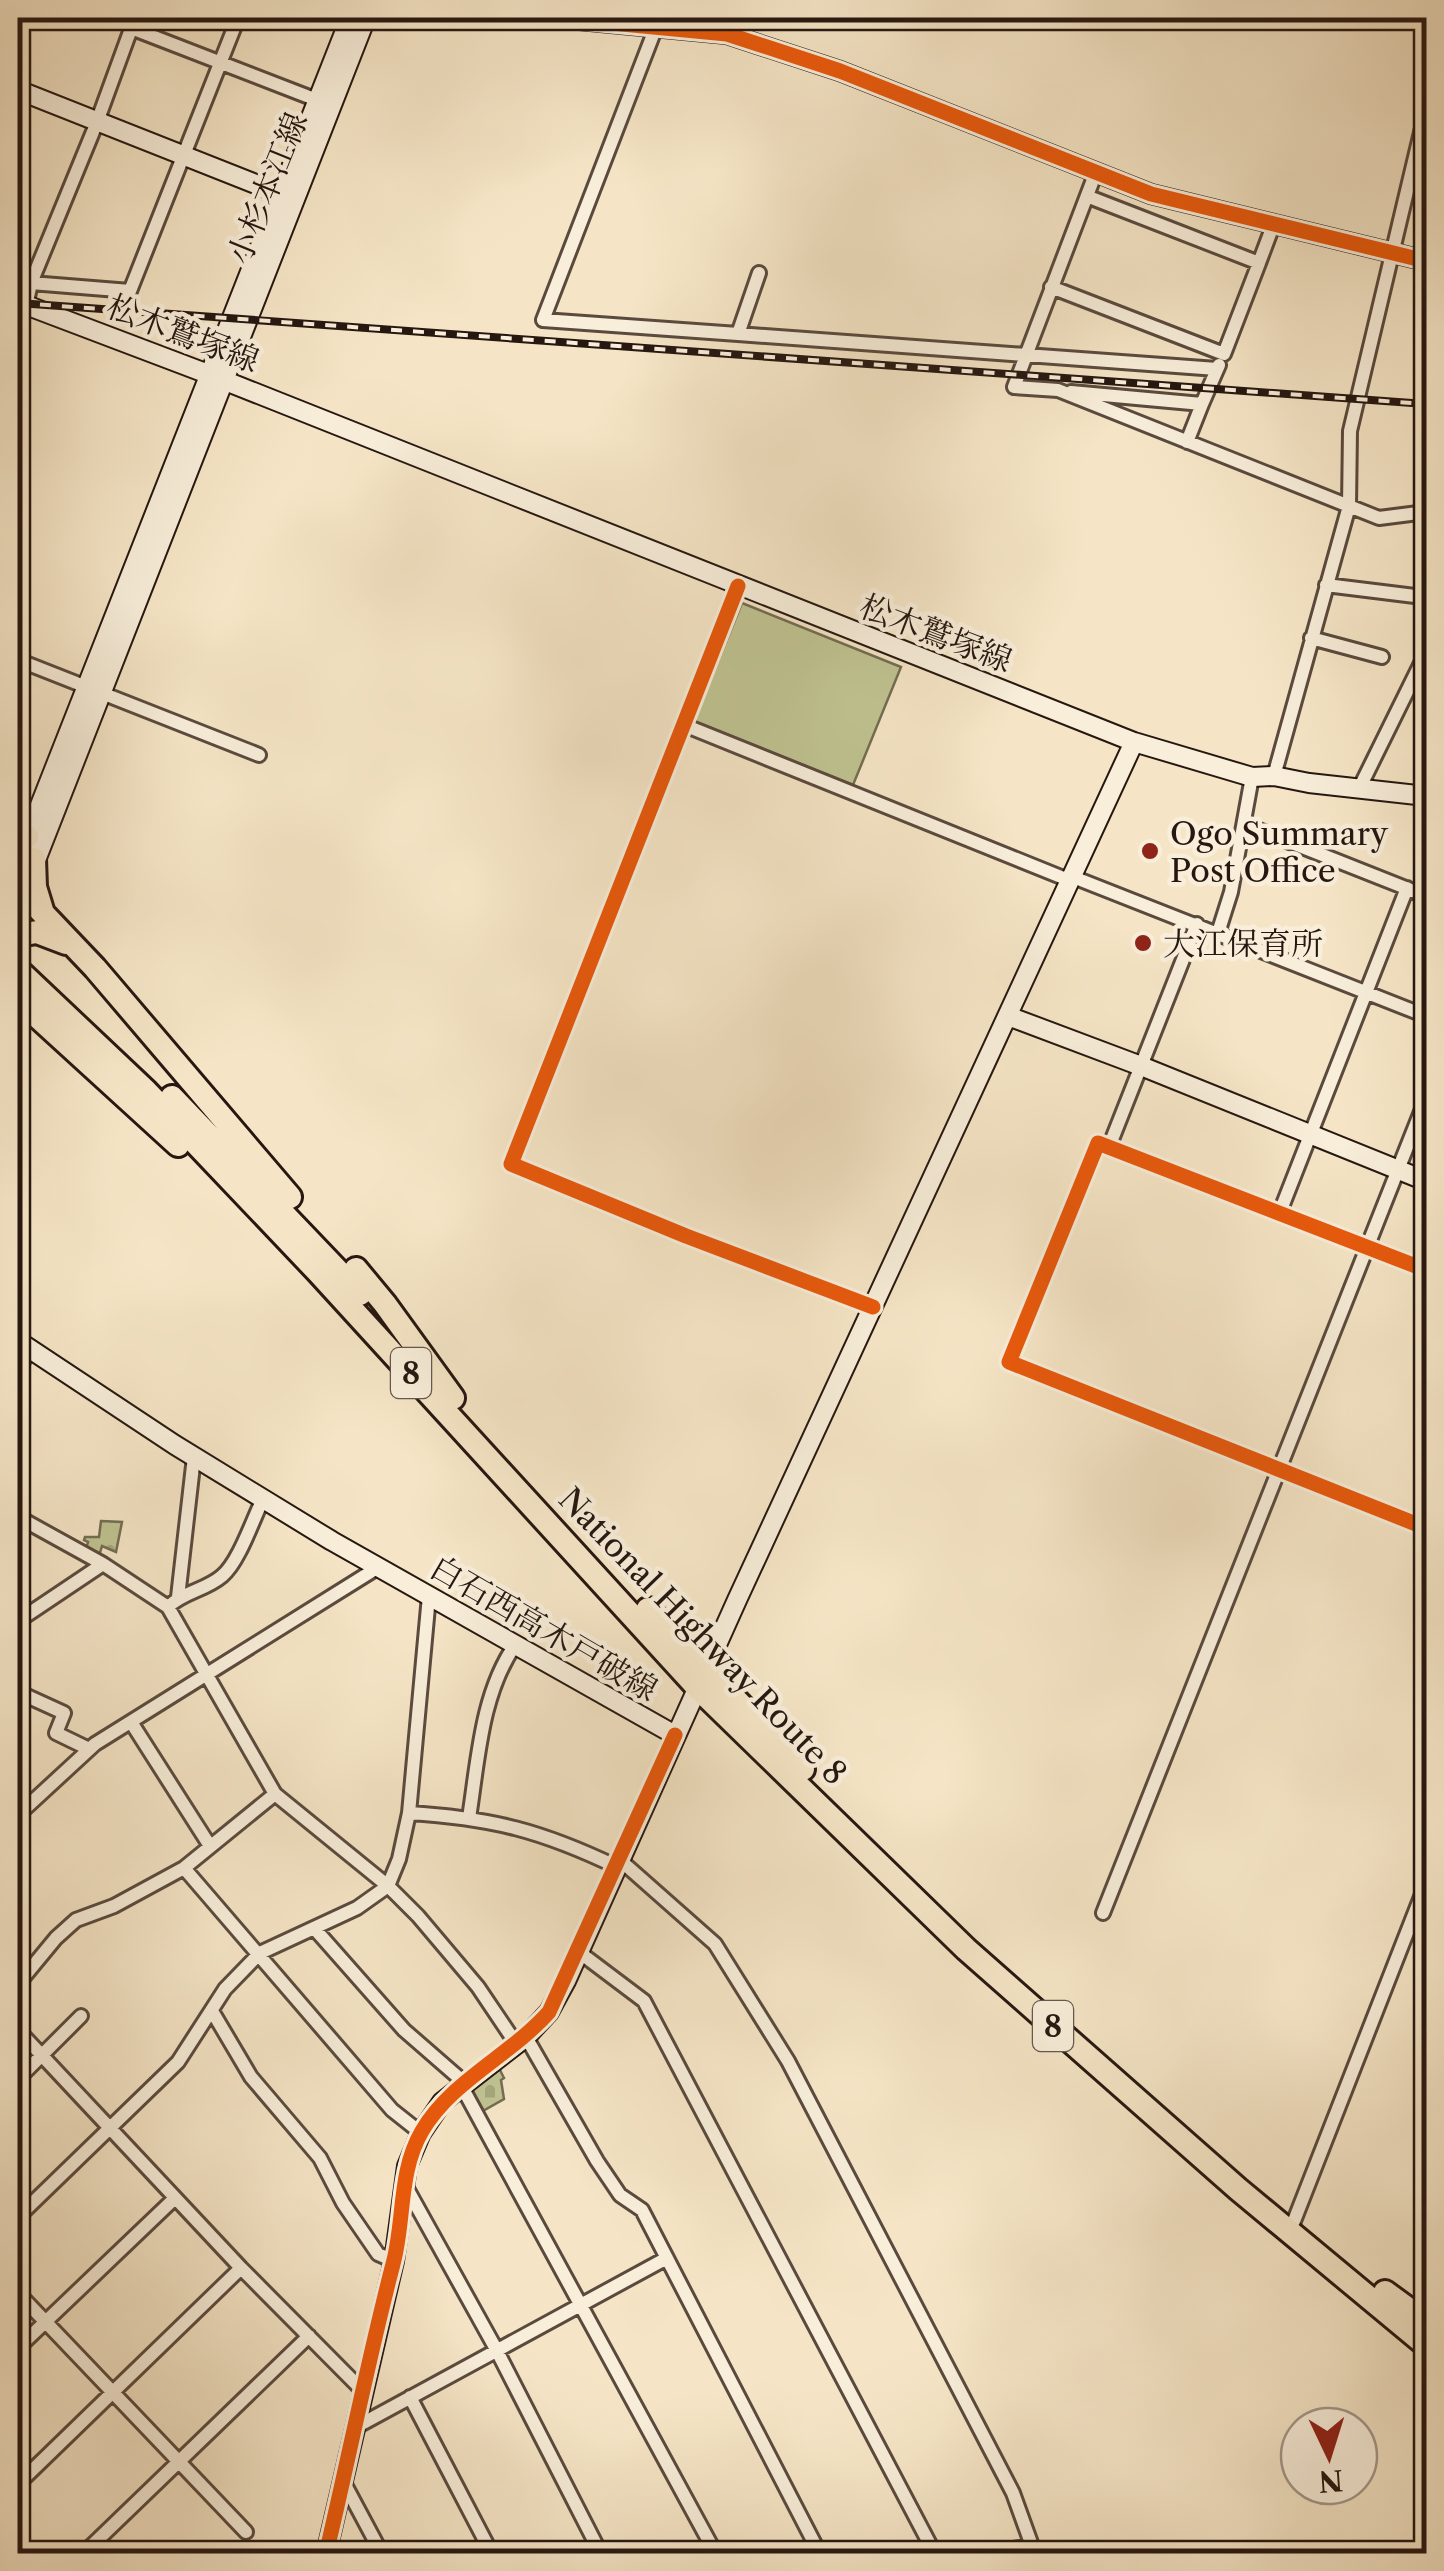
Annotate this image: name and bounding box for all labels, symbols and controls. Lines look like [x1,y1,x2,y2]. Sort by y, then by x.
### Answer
street label: 小杉本江線 [219,107,315,269]
street label: 松木鷲塚線 [101,286,265,380]
street label: 松木鷲塚線 [854,586,1018,680]
place label: Ogo Summary Post Office [1170,814,1389,890]
marker: Ogo Summary Post Office [1139,840,1161,862]
place label: 大江保育所 [1163,924,1323,963]
marker: 大江保育所 [1132,932,1154,954]
road number: 8 [391,1348,431,1398]
street label: National Highway Route 8 [551,1479,855,1793]
street label: 白石西高木戸破線 [423,1547,665,1709]
road number: 8 [1033,2001,1073,2051]
north arrow [1279,2406,1379,2506]
text: N [1317,2463,1344,2499]

